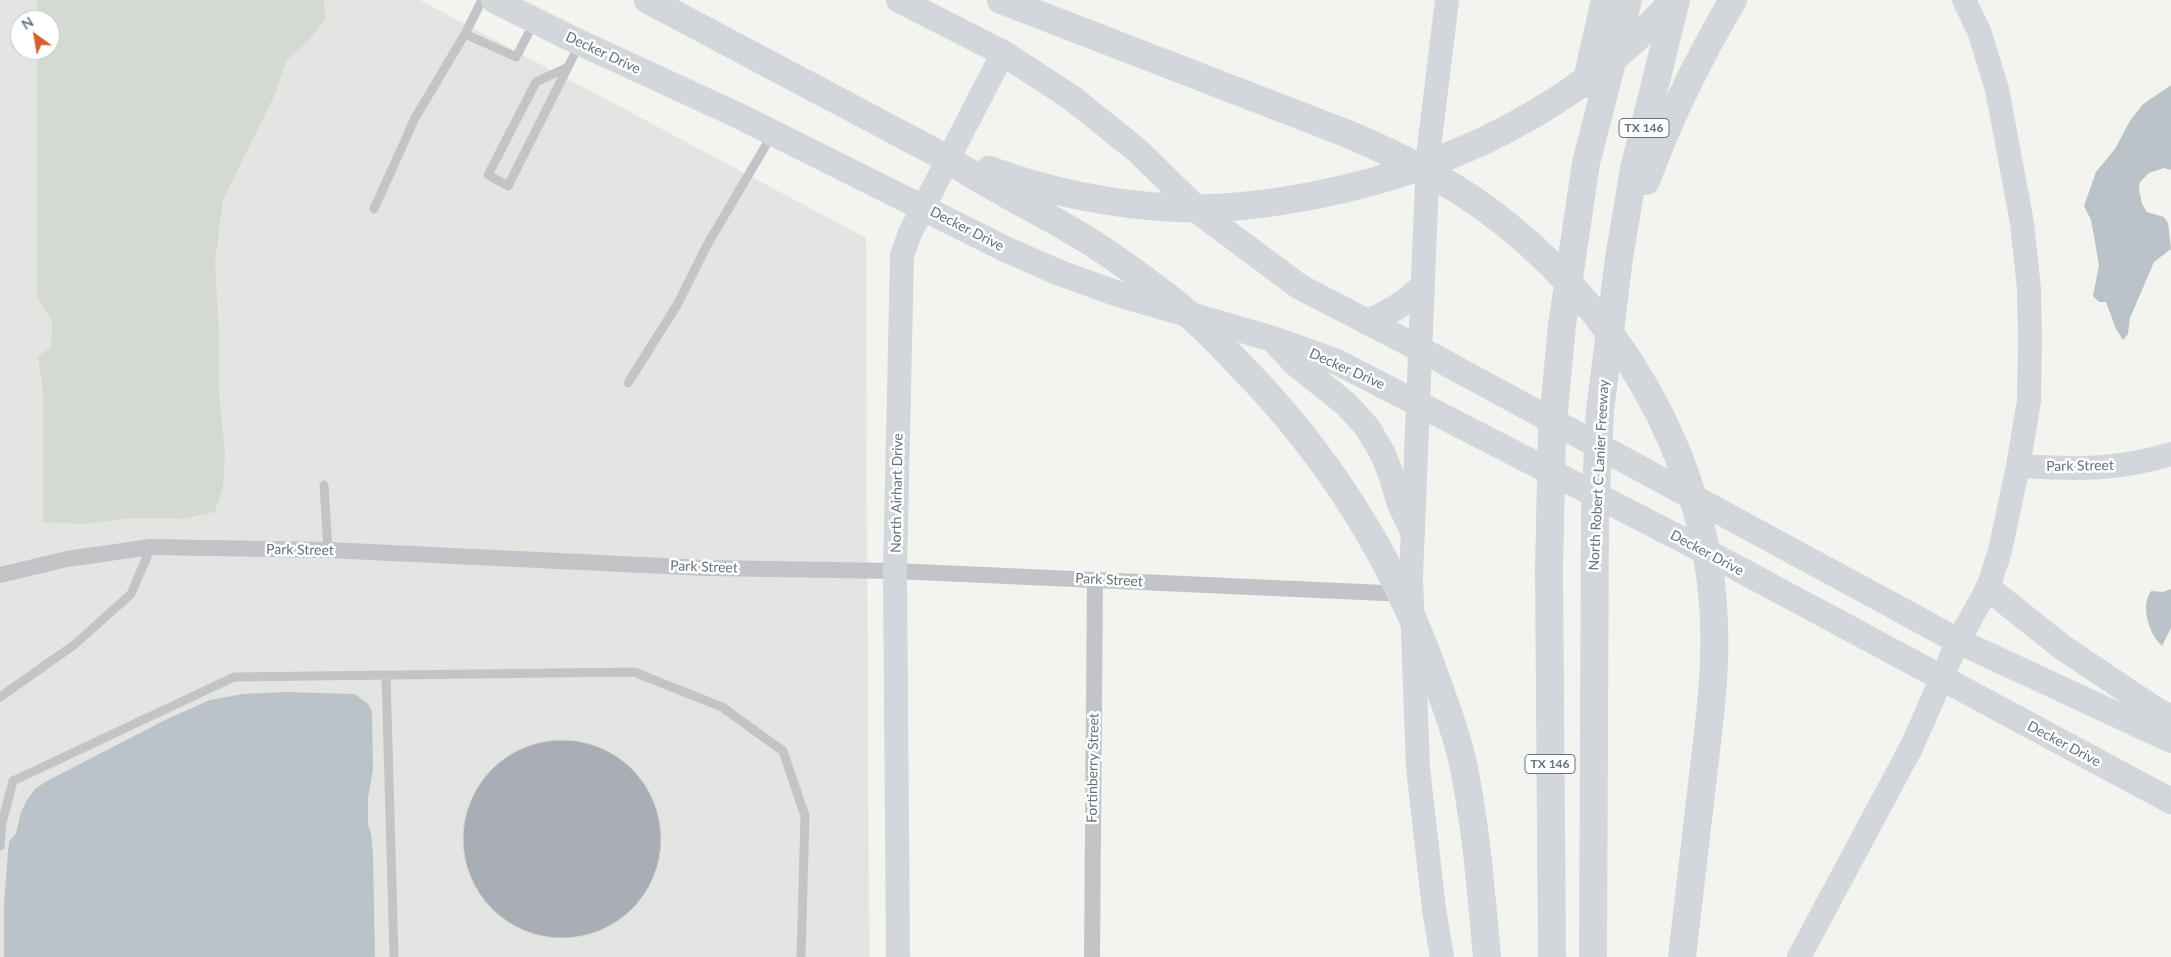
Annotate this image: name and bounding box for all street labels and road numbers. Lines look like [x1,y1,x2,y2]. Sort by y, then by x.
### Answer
street label: Decker Drive [563,28,643,78]
road number: TX 146 [1619,119,1669,138]
street label: Decker Drive [927,203,1007,255]
street label: Decker Drive [1307,345,1387,393]
street label: North Robert C Lanier Freeway [1586,379,1612,571]
street label: North Airhart Drive [888,433,906,553]
street label: Park Street [2046,457,2114,475]
street label: Decker Drive [1667,527,1747,579]
street label: Park Street [266,541,334,559]
street label: Park Street [670,557,738,577]
street label: Park Street [1075,570,1143,590]
street label: Fortinberry Street [1084,713,1102,823]
street label: Decker Drive [2024,718,2104,770]
road number: TX 146 [1525,754,1575,774]

